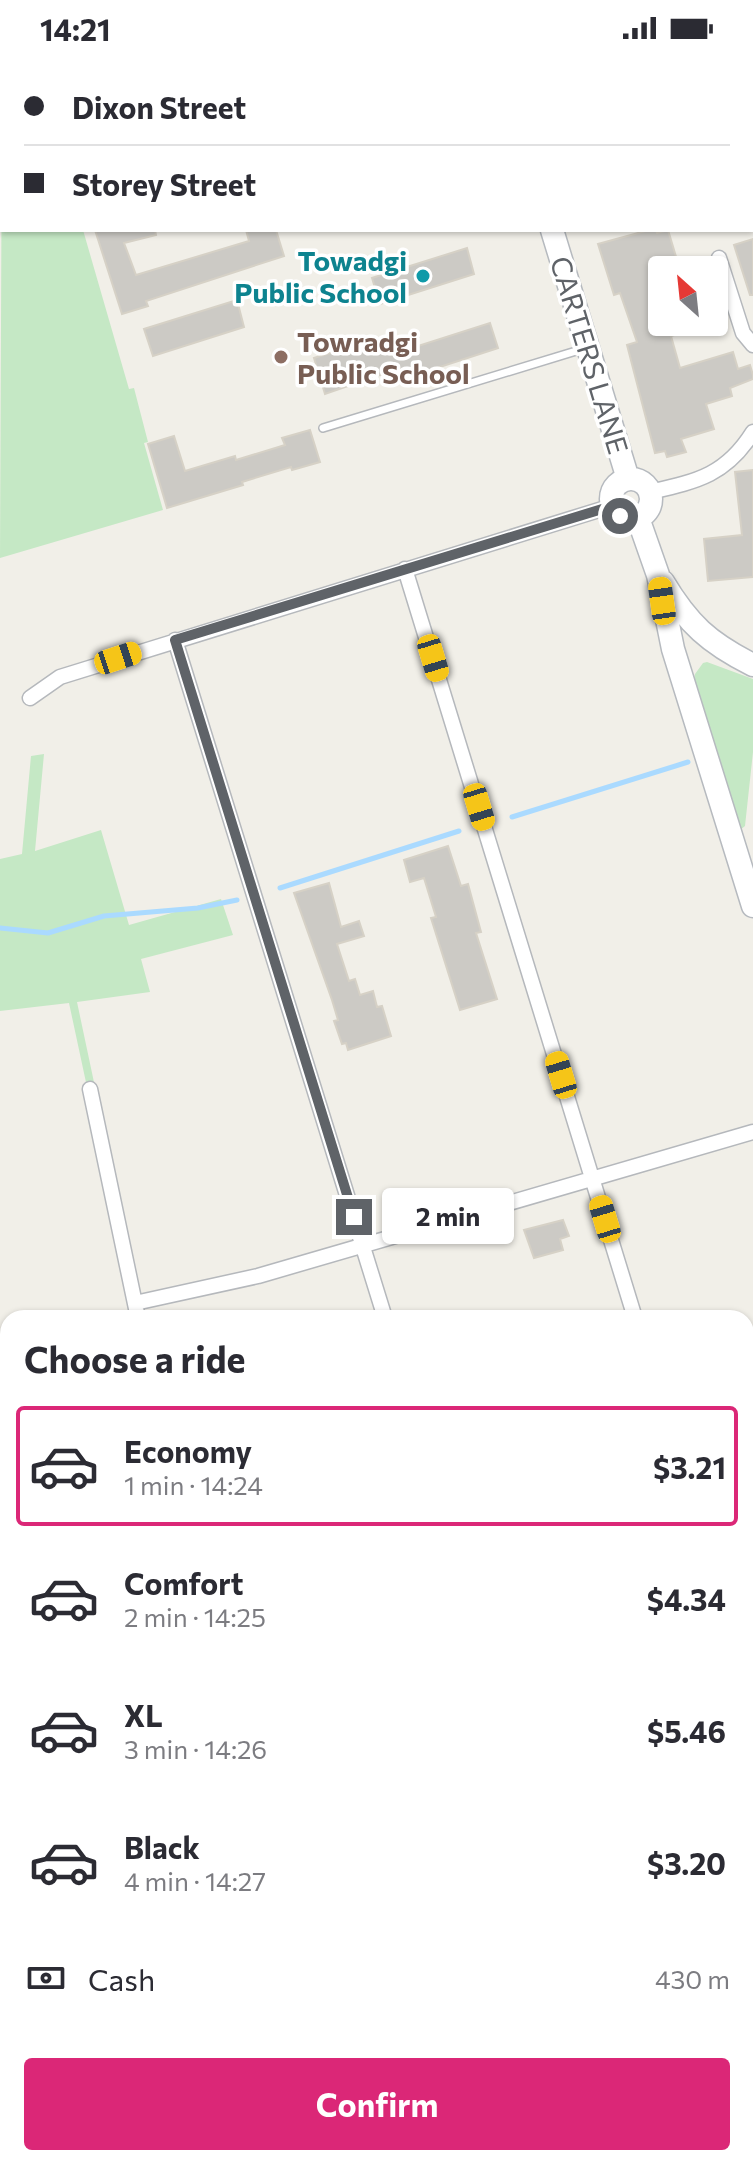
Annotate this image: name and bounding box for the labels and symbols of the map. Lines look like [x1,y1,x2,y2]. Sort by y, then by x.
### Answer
place label: Towadgi Public School [234,243,407,309]
street label: CARTERS LANE [544,252,636,458]
north arrow [648,256,728,336]
marker: Towadgi Public School [414,267,432,285]
place label: Towradgi Public School [297,324,470,390]
marker: Towradgi Public School [272,348,290,366]
route start [602,498,638,534]
car [647,576,677,626]
car [415,632,451,684]
car [91,639,145,677]
car [461,781,497,833]
car [543,1049,579,1101]
callout: 2 min [382,1189,514,1245]
car [587,1193,623,1245]
route end [336,1199,372,1235]

